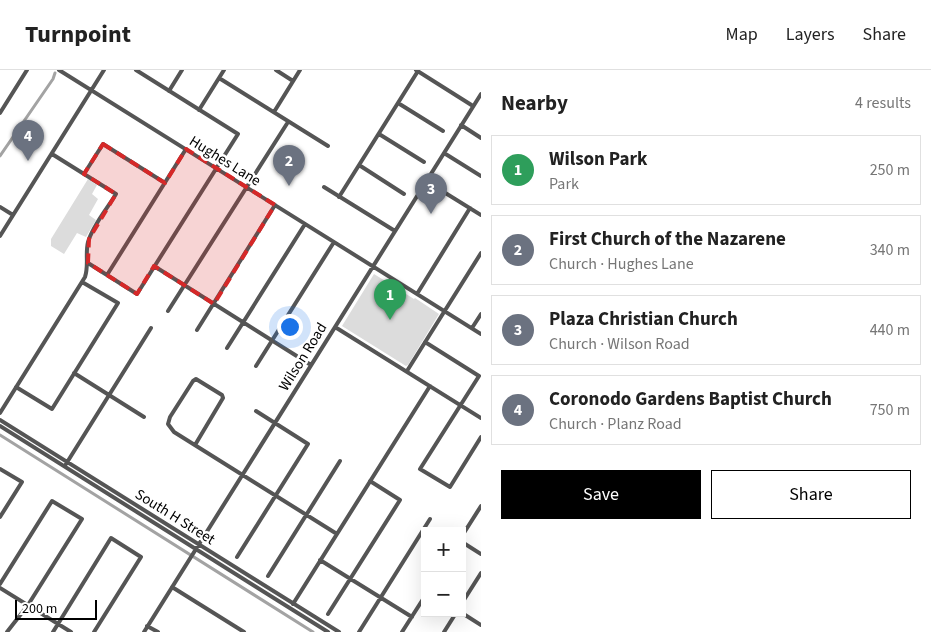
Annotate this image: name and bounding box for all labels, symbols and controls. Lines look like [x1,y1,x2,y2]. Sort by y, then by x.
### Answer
text: Turnpoint [25,17,131,52]
text: Map [726,22,758,47]
text: Layers [786,22,835,47]
text: Share [863,22,906,47]
text: Nearby [501,88,568,118]
text: 4 results [855,92,911,114]
pin: 4 [12,120,44,161]
street label: Hughes Lane [185,131,265,191]
pin: 2 [273,145,305,186]
text: Wilson Park [549,146,647,173]
text: 1 [514,159,522,181]
text: 250 m [870,159,910,181]
pin: 3 [415,173,447,214]
text: Park [549,173,579,195]
text: First Church of the Nazarene [549,226,786,253]
text: 2 [514,239,522,261]
text: 340 m [870,239,910,261]
text: Church · Hughes Lane [549,253,694,275]
pin: 1 [374,279,406,320]
text: Plaza Christian Church [549,306,738,333]
your location [277,314,303,340]
street label: Wilson Road [274,319,332,395]
text: 3 [514,319,522,341]
text: 440 m [870,319,910,341]
text: Church · Wilson Road [549,333,690,355]
text: Coronodo Gardens Baptist Church [549,386,832,413]
text: 4 [514,399,522,421]
text: 750 m [870,399,910,421]
text: Church · Planz Road [549,413,682,435]
button: Save [501,470,701,519]
button: Share [711,470,911,519]
street label: South H Street [131,484,219,550]
map controls [421,527,466,617]
button: + [421,527,466,572]
button: − [421,572,466,617]
scale bar [15,597,98,620]
text: 200 m [22,599,57,619]

